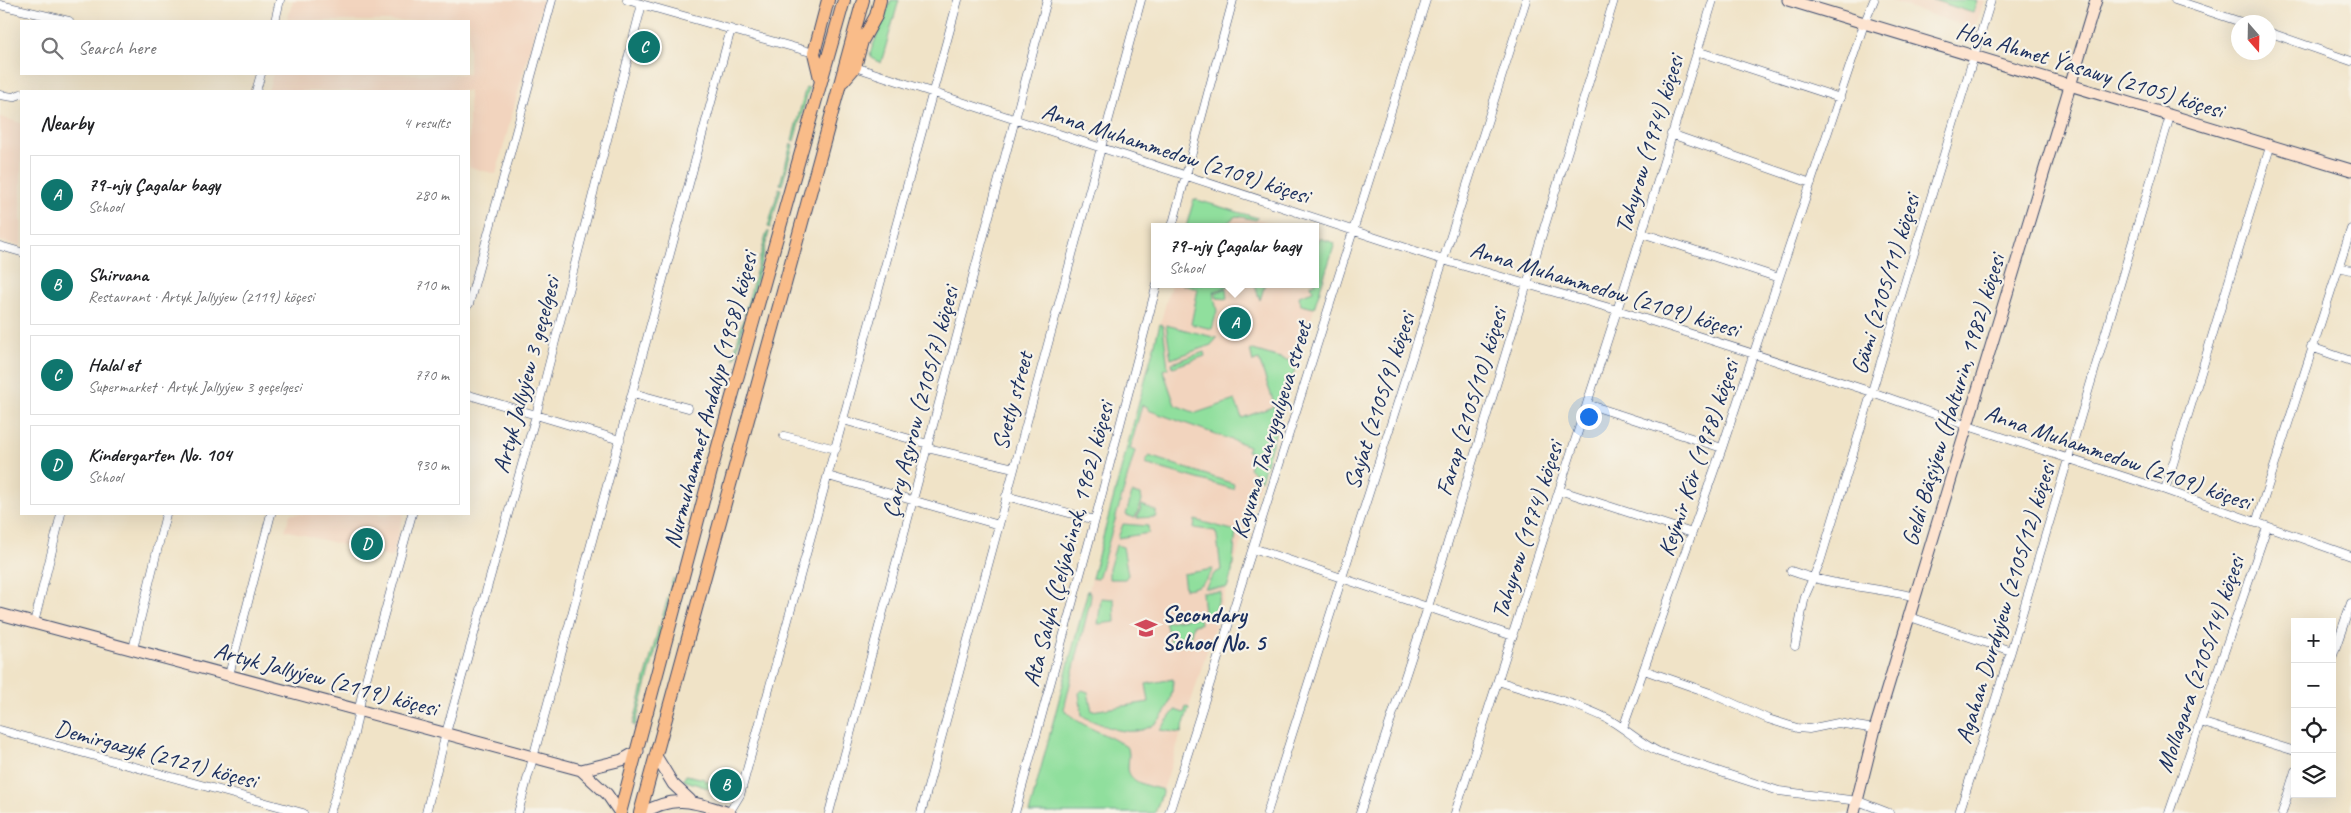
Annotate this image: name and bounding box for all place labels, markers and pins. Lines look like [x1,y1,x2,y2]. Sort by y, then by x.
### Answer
pin: C [628,28,660,66]
pin: A [1219,304,1251,342]
pin: D [351,525,383,563]
place label: Secondary School No. 5 [1162,599,1268,657]
school or university icon: Secondary School No. 5 [1133,615,1159,641]
pin: B [710,766,742,804]

